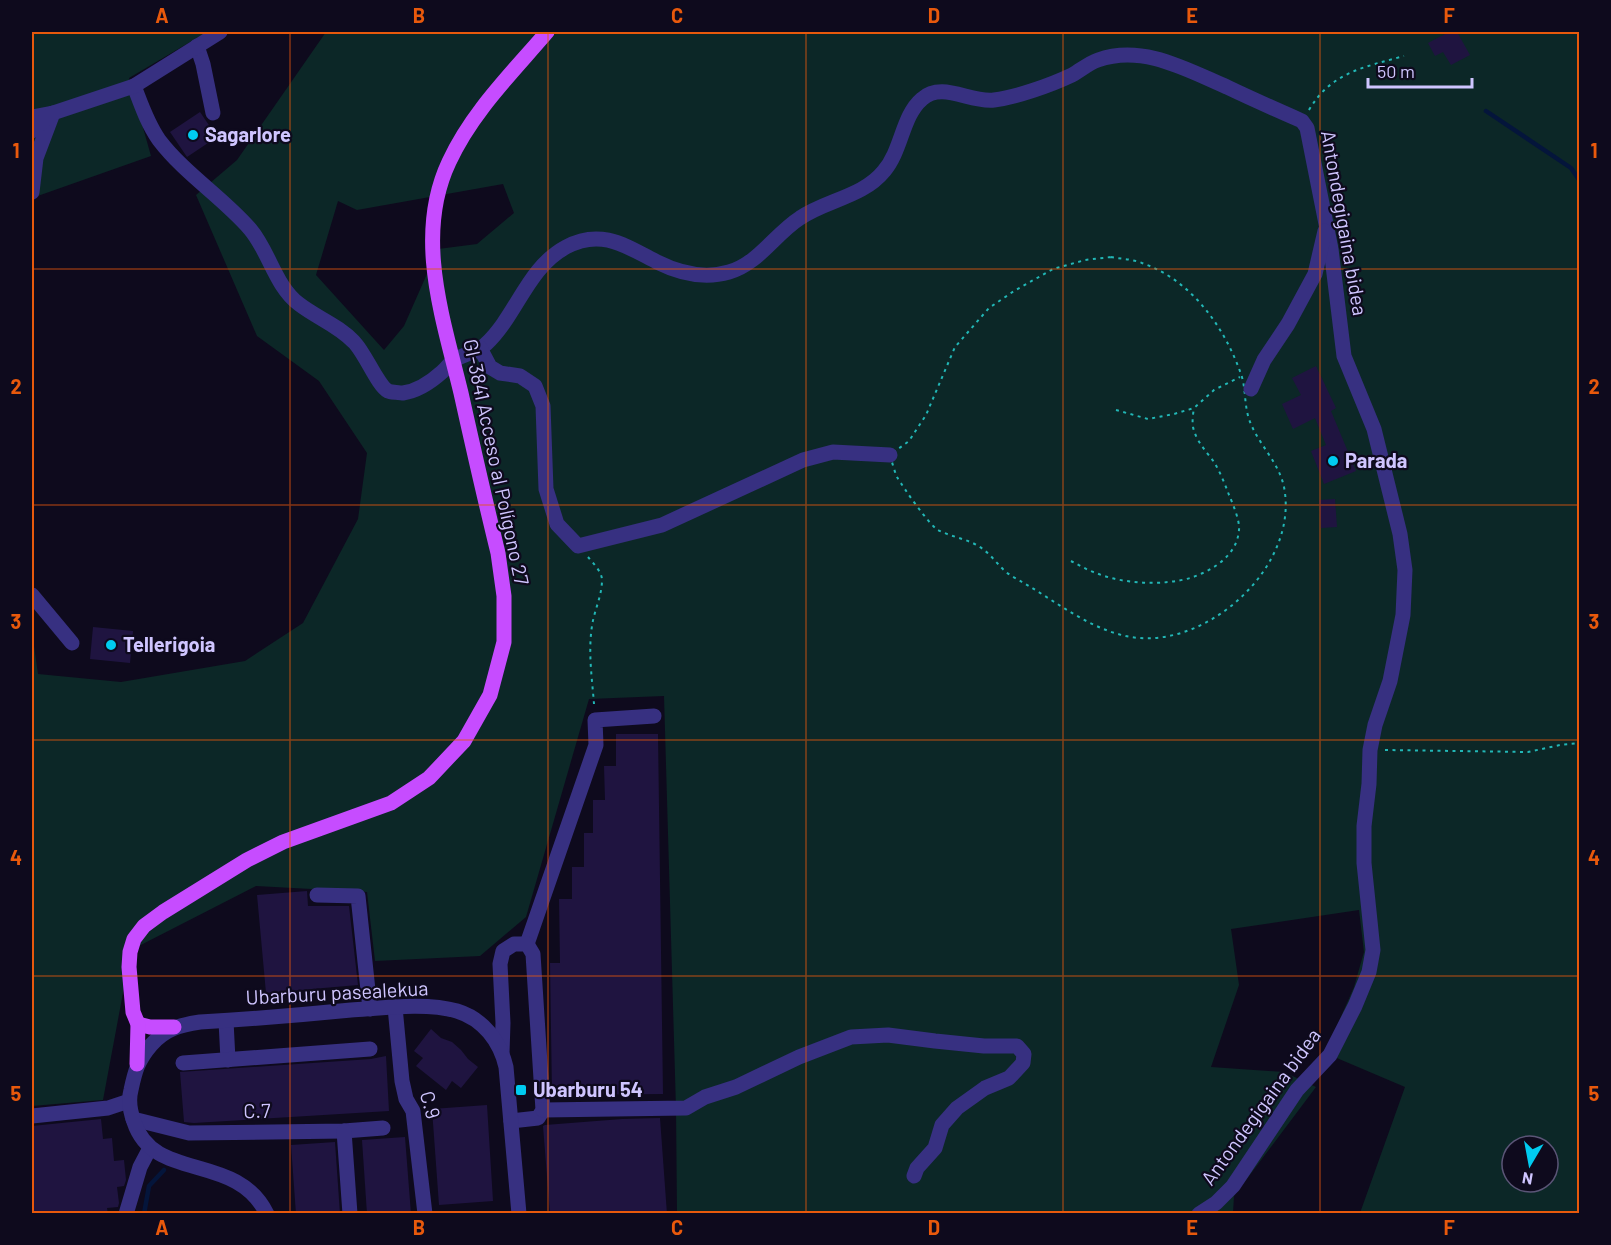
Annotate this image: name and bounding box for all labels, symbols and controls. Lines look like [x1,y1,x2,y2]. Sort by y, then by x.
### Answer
text: A [155,3,169,27]
text: B [413,3,425,27]
text: C [671,3,683,27]
text: D [928,3,940,27]
text: E [1186,3,1198,27]
text: F [1443,3,1455,27]
scale bar [1368,51,1472,89]
text: 50 m [1377,60,1415,82]
place label: Sagarlore [205,122,291,146]
marker: Sagarlore [186,128,200,142]
street label: Antondegigaina bidea [1317,128,1373,317]
text: 1 [12,138,20,162]
text: 1 [1590,138,1598,162]
street label: GI-3841 Acceso al Polígono 27 [459,336,535,588]
text: 2 [10,374,22,398]
text: 2 [1588,374,1600,398]
place label: Parada [1345,448,1407,472]
marker: Parada [1326,454,1340,468]
text: 3 [11,609,21,633]
text: 3 [1589,609,1599,633]
place label: Tellerigoia [123,632,215,656]
marker: Tellerigoia [104,638,118,652]
text: 4 [10,845,22,869]
text: 4 [1588,845,1600,869]
street label: Ubarburu pasealekua [245,975,429,1009]
street label: Antondegigaina bidea [1195,1023,1325,1189]
place label: Ubarburu 54 [533,1077,643,1101]
text: 5 [11,1081,22,1105]
text: 5 [1589,1081,1600,1105]
marker: Ubarburu 54 [514,1083,528,1097]
street label: C.9 [416,1088,446,1121]
street label: C.7 [243,1098,271,1122]
north arrow [1500,1134,1560,1194]
text: N [1520,1169,1534,1190]
text: A [155,1215,169,1239]
text: B [413,1215,425,1239]
text: C [671,1215,683,1239]
text: D [928,1215,940,1239]
text: E [1186,1215,1198,1239]
text: F [1443,1215,1455,1239]

